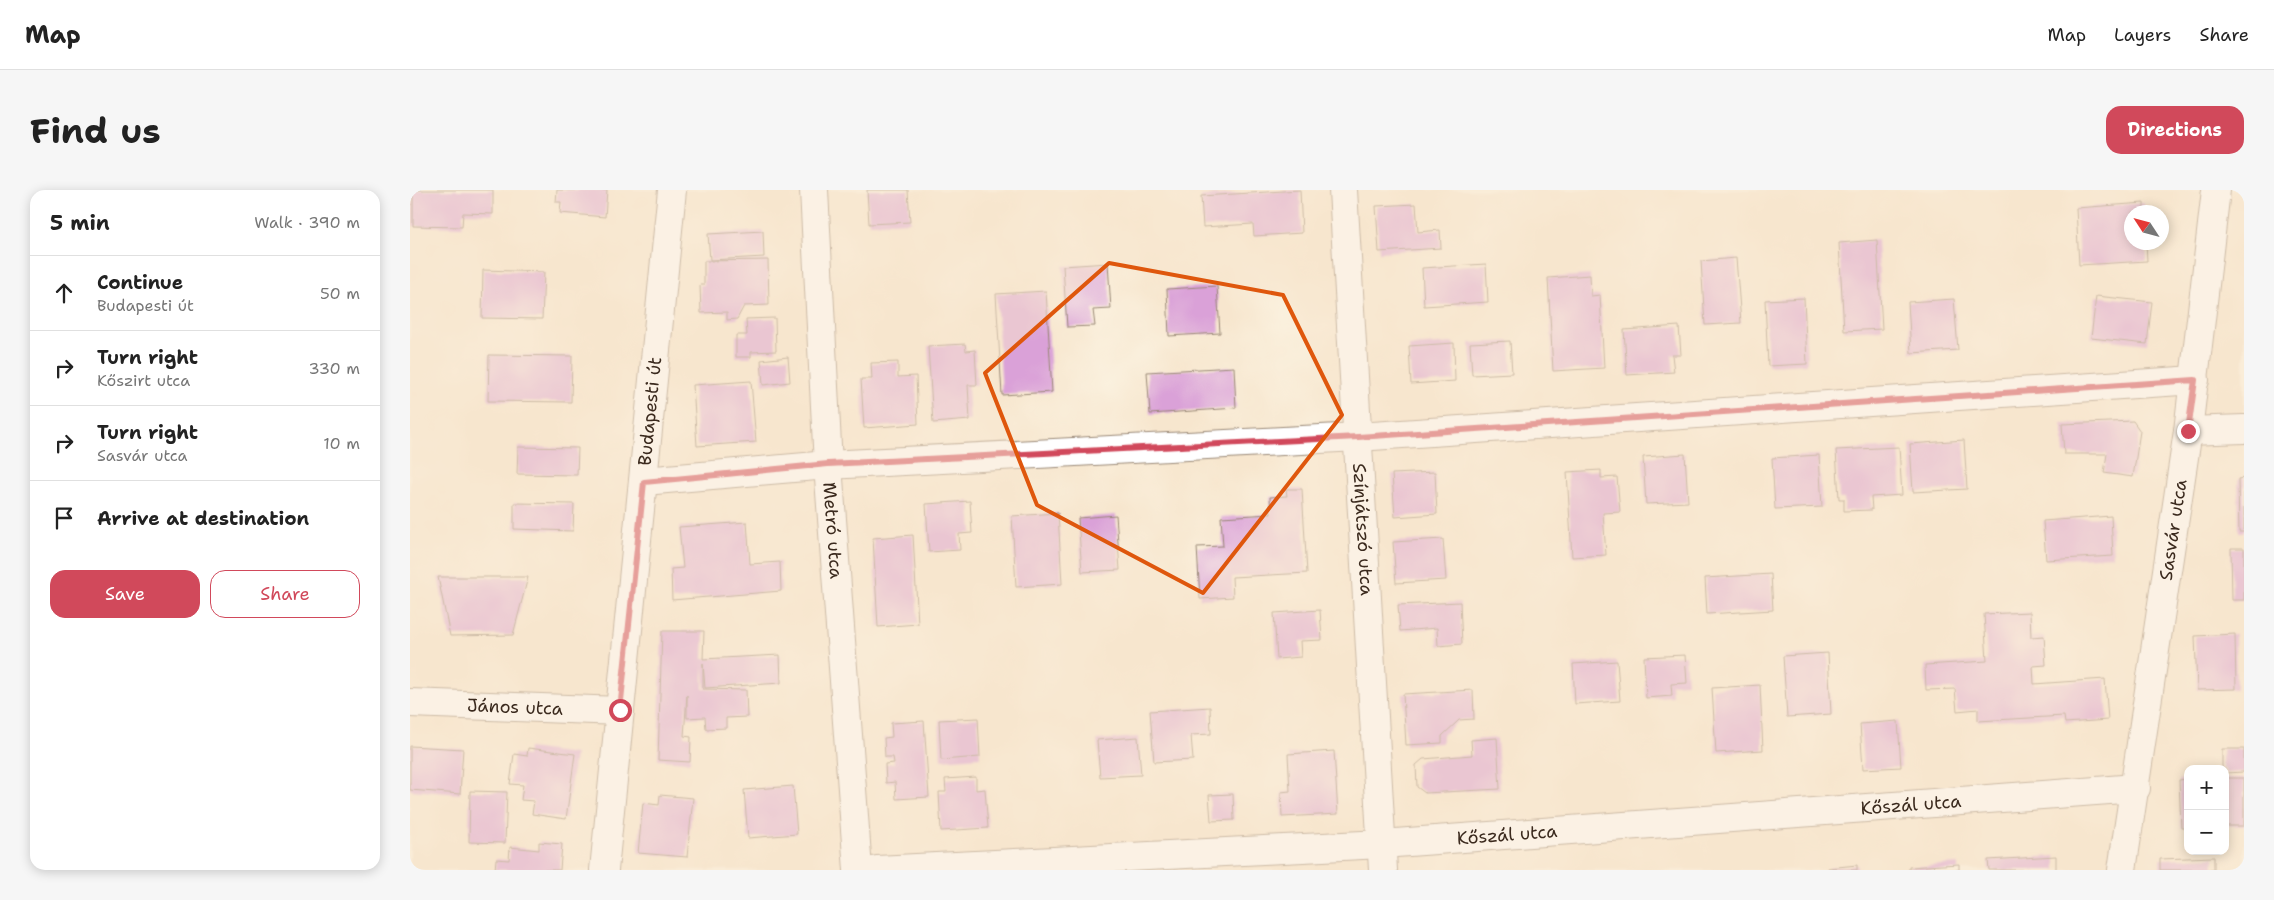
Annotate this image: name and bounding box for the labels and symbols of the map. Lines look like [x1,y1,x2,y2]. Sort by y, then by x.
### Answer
north arrow [2124,205,2169,250]
street label: Budapesti út [633,356,667,467]
route end [2177,420,2200,443]
street label: Színjátszó utca [1347,462,1379,596]
street label: Sasvár utca [2154,478,2193,582]
street label: Metró utca [817,481,848,580]
street label: János utca [466,693,563,721]
route start [609,699,632,722]
street label: Kőszál utca [1860,789,1962,820]
street label: Kőszál utca [1456,819,1558,850]

